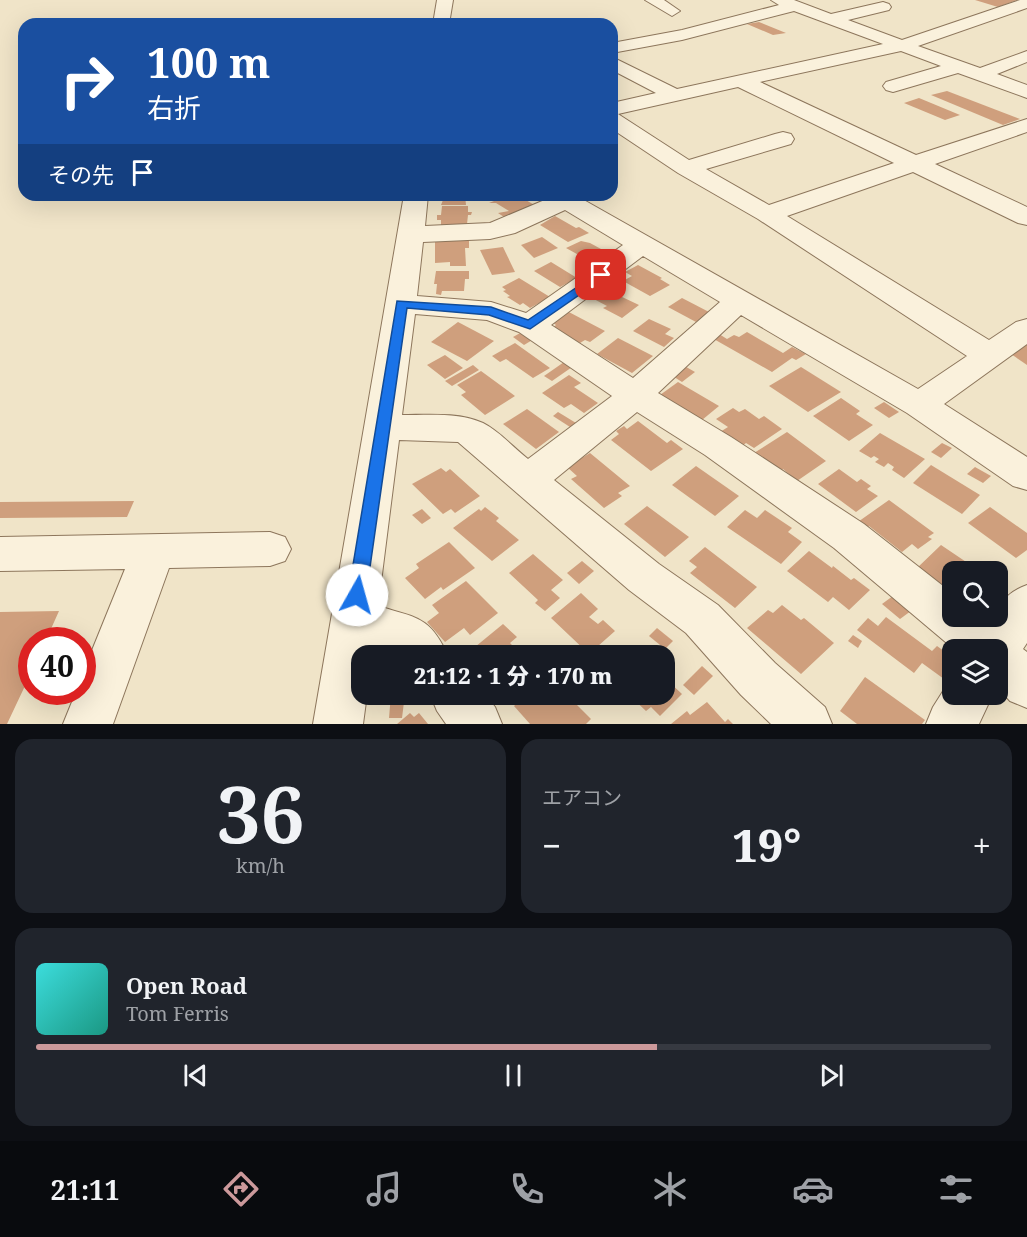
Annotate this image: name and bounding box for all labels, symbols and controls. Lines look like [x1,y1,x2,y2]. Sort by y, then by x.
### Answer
text: 100 m [147,33,271,90]
icon: right [48,42,126,120]
text: 右折 [147,89,201,126]
icon: arrive [126,156,159,189]
text: その先 [48,159,114,189]
pin [575,249,626,300]
icon: arrive [584,258,617,291]
map controls [942,561,1008,705]
button: search [942,561,1008,627]
position arrow [325,563,389,627]
speed limit sign: 40 [18,627,96,705]
button: layers [942,639,1008,705]
text: 21:12 · 1 分 · 170 m [414,660,612,690]
text: 36 [216,760,305,866]
text: エアコン [542,784,622,811]
text: 19° [732,814,801,875]
text: − [542,823,561,868]
text: + [973,823,991,868]
text: km/h [236,852,285,879]
text: Open Road [126,970,247,1000]
text: Tom Ferris [126,1000,229,1027]
icon: previous [179,1059,212,1092]
icon: pause [497,1059,530,1092]
icon: next [815,1059,848,1092]
icon: directions [220,1168,262,1210]
icon: music [363,1168,405,1210]
icon: phone [506,1168,548,1210]
icon: climate [649,1168,691,1210]
icon: car [792,1168,834,1210]
icon: filters [935,1168,977,1210]
text: 21:11 [50,1171,120,1208]

